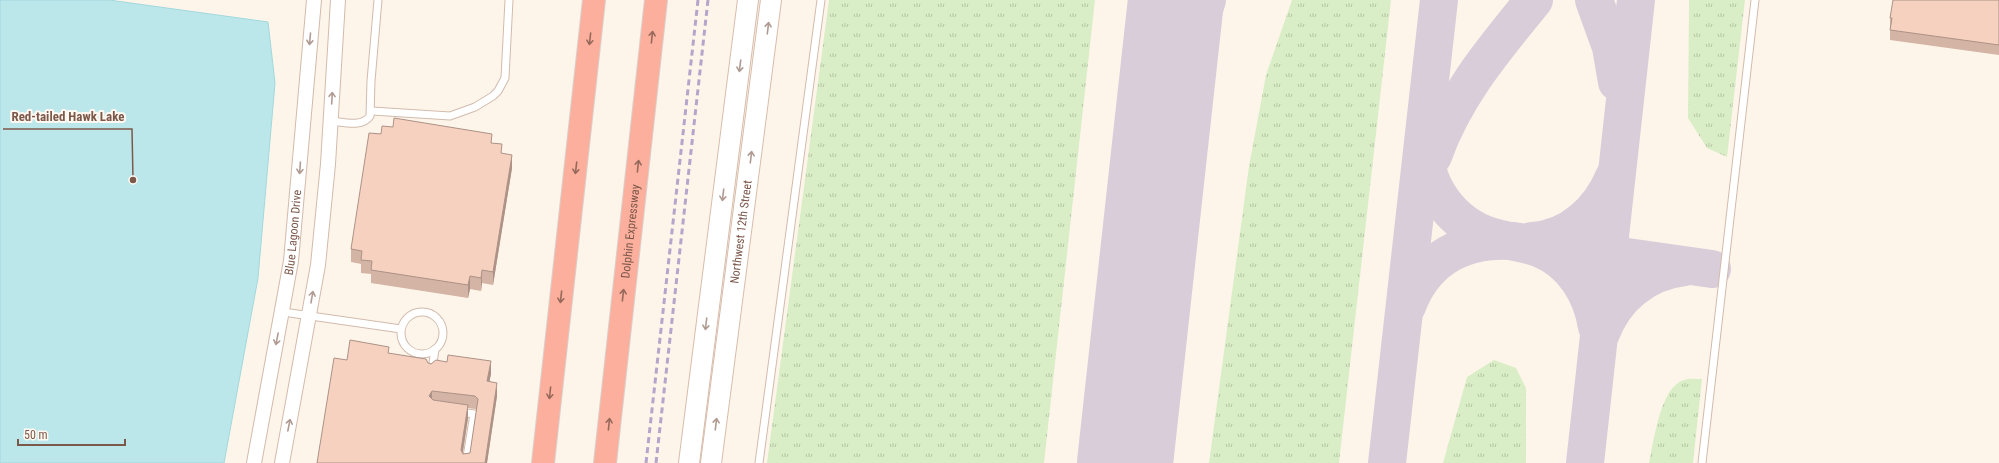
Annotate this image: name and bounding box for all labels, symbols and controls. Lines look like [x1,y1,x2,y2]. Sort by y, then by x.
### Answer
one-way arrow [764,22,772,35]
one-way arrow [648,31,656,44]
one-way arrow [307,32,314,45]
one-way arrow [586,32,594,45]
one-way arrow [736,59,744,72]
one-way arrow [328,92,335,105]
callout: Red-tailed Hawk Lake [3,104,132,129]
text: Red-tailed Hawk Lake [11,109,125,124]
one-way arrow [747,150,755,163]
one-way arrow [634,160,641,173]
one-way arrow [296,161,304,174]
one-way arrow [572,161,579,174]
street label: Northwest 12th Street [727,179,755,284]
street label: Dolphin Expressway [618,184,643,279]
one-way arrow [719,188,727,201]
street label: Blue Lagoon Drive [282,189,304,276]
one-way arrow [620,289,627,302]
one-way arrow [557,290,565,303]
one-way arrow [309,291,317,304]
one-way arrow [702,317,710,330]
one-way arrow [273,332,281,345]
one-way arrow [547,386,554,399]
one-way arrow [605,418,613,431]
one-way arrow [712,418,720,431]
one-way arrow [285,419,293,432]
scale bar [18,421,125,447]
text: 50 m [24,428,48,442]

